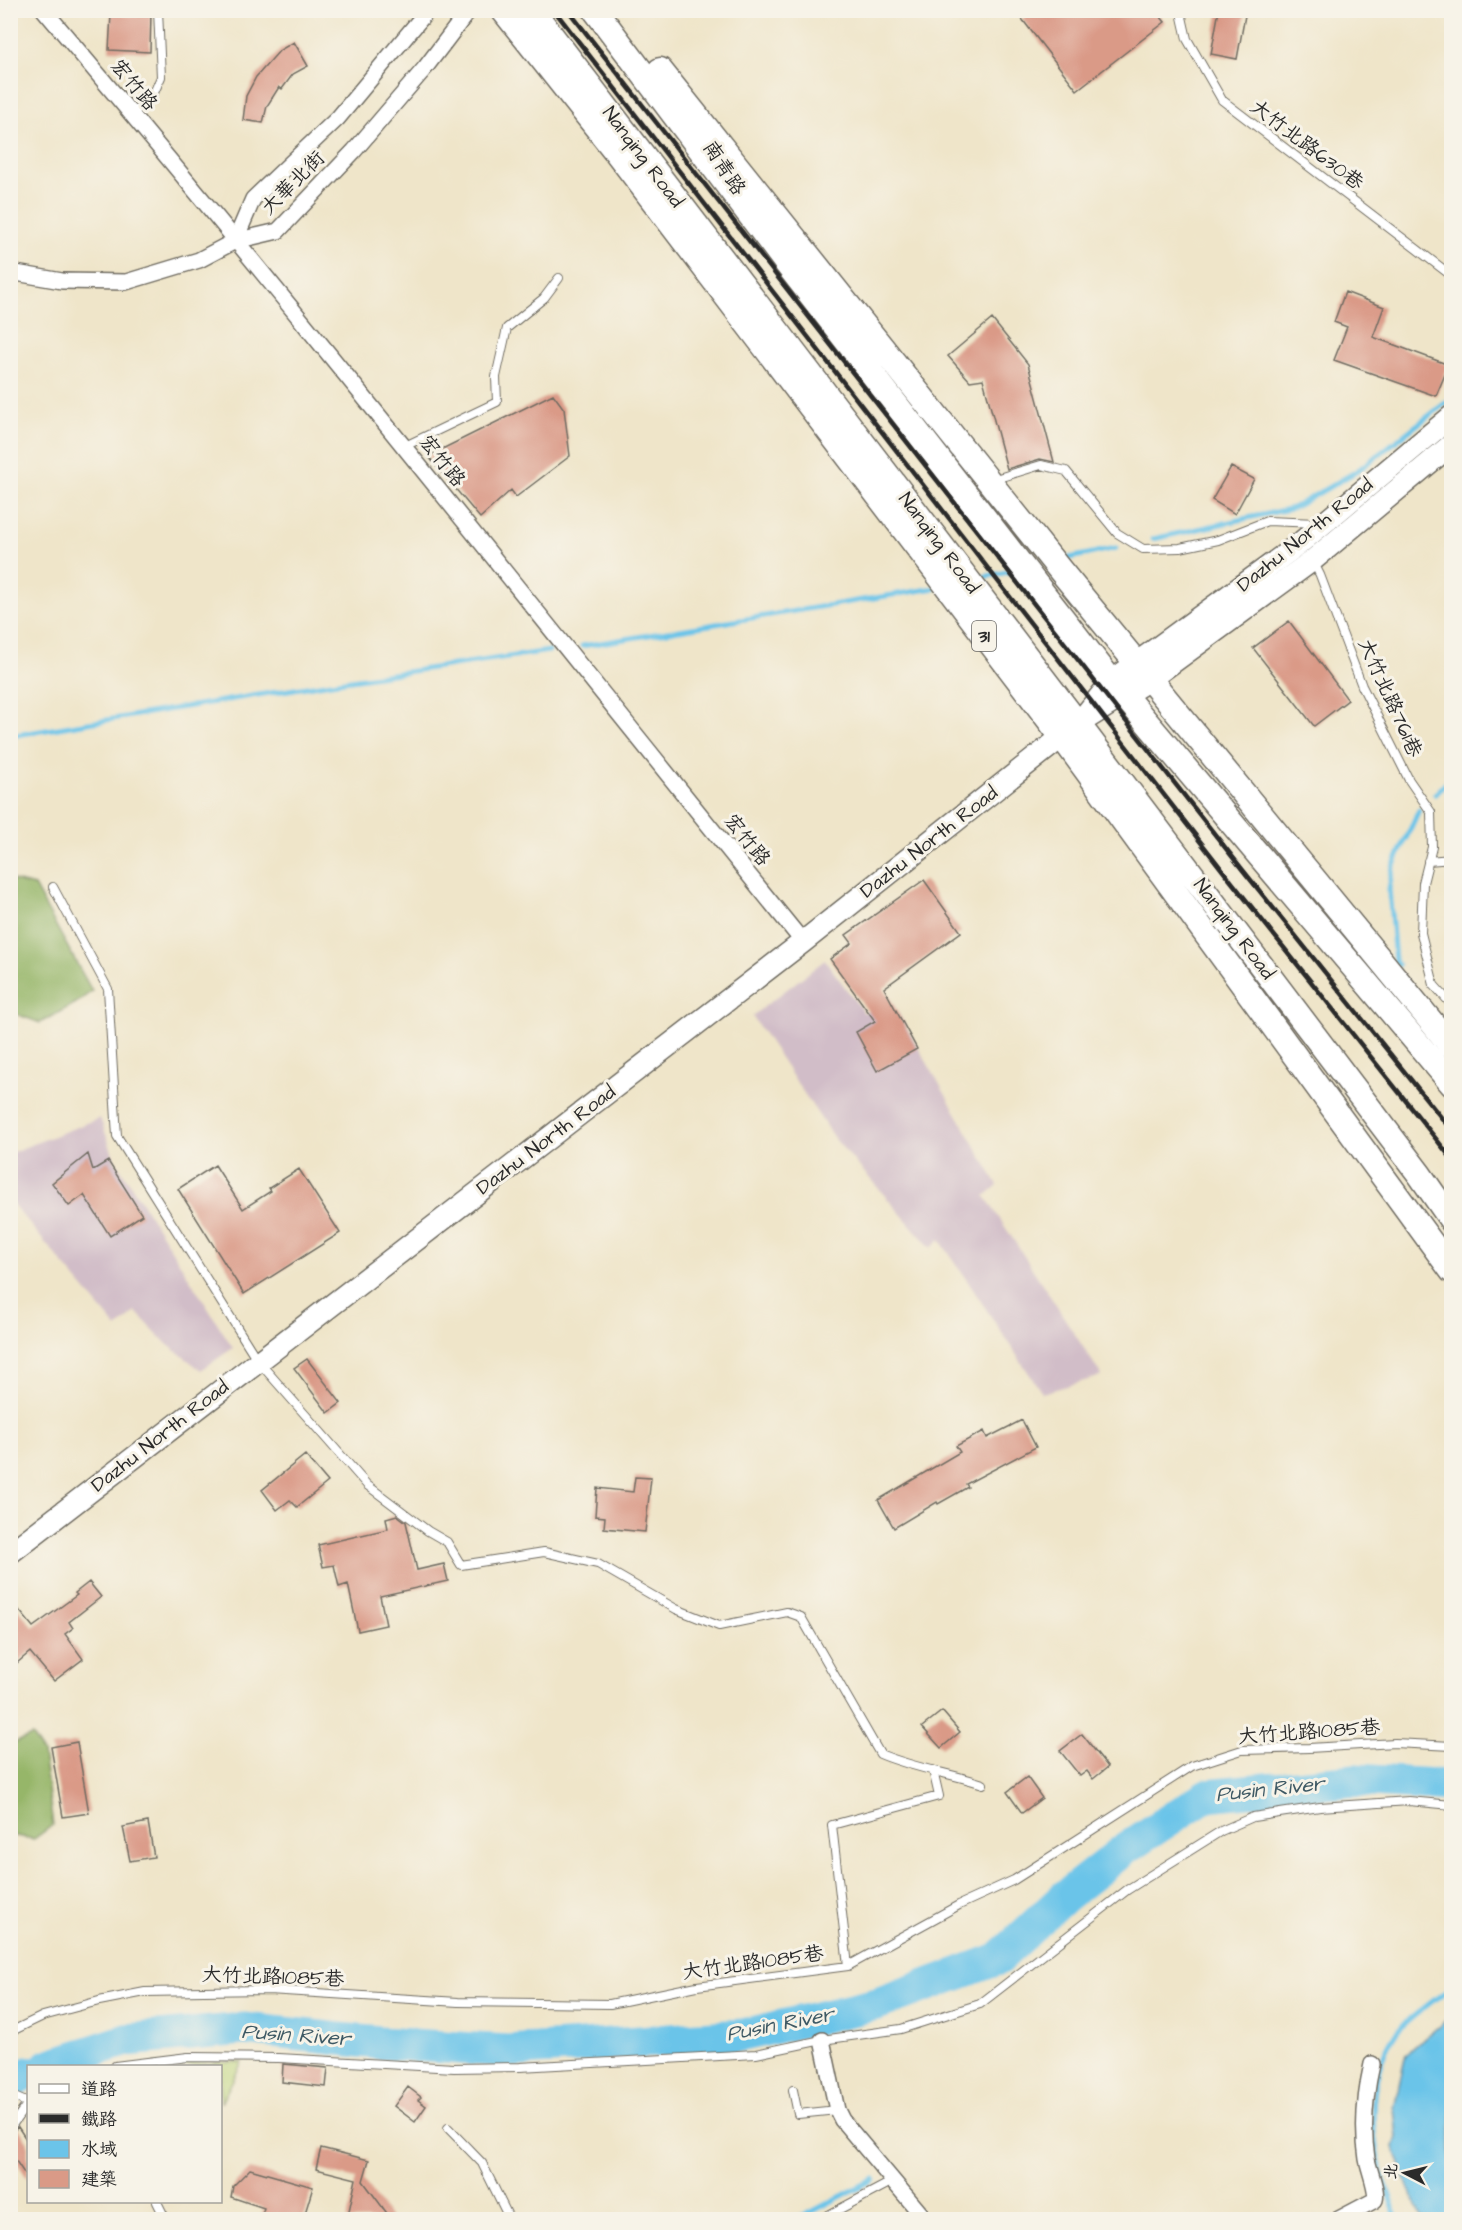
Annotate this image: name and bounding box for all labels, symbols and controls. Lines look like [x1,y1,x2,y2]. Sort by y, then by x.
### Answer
street label: 宏竹路 [104,53,165,118]
street label: 大竹北路630巷 [1245,93,1370,198]
street label: Nanqing Road [595,101,690,214]
street label: 南青路 [696,135,753,202]
street label: 大華北街 [255,145,331,221]
street label: 宏竹路 [412,429,472,494]
street label: Dazhu North Road [1231,471,1379,599]
street label: Nanqing Road [891,487,986,600]
road number: 31 [972,621,996,651]
street label: 大竹北路761巷 [1351,634,1429,763]
street label: Dazhu North Road [854,779,1004,905]
street label: 宏竹路 [717,808,777,873]
street label: Nanqing Road [1186,873,1281,986]
street label: Dazhu North Road [471,1078,621,1202]
street label: Dazhu North Road [85,1373,235,1499]
street label: 大竹北路1085巷 [1237,1713,1382,1751]
water label: Pusin River [1214,1769,1328,1809]
street label: 大竹北路1085巷 [681,1939,826,1987]
street label: 大竹北路1085巷 [201,1961,346,1994]
water label: Pusin River [724,1999,838,2049]
water label: Pusin River [241,2017,354,2053]
legend [27,2065,222,2203]
text: 道路 [81,2077,117,2102]
text: 鐵路 [81,2107,117,2132]
text: 水域 [81,2137,117,2162]
north arrow [1375,2143,1435,2203]
text: 北 [1379,2162,1403,2181]
text: 建築 [81,2167,117,2192]

